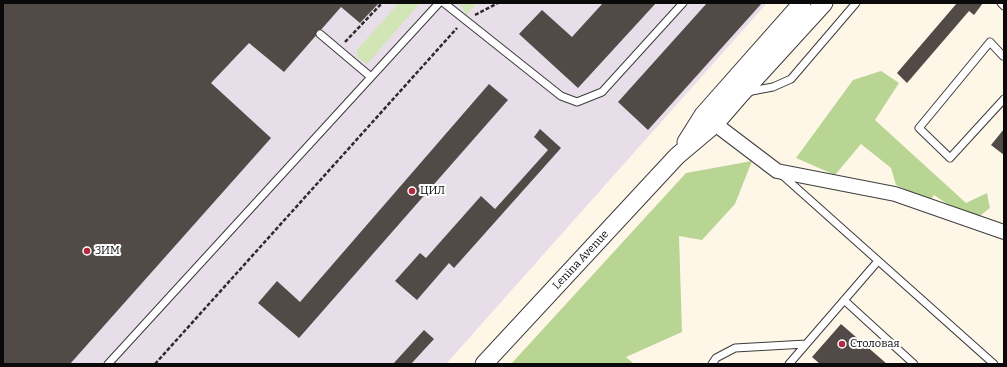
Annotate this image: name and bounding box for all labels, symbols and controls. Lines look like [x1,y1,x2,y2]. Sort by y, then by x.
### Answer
place label: ЦИЛ [420,184,445,198]
marker: ЦИЛ [407,186,417,196]
street label: Lenina Avenue [550,228,612,292]
place label: ЗИМ [95,244,120,258]
marker: ЗИМ [82,246,92,256]
place label: Столовая [850,337,900,351]
marker: Столовая [837,339,847,349]

